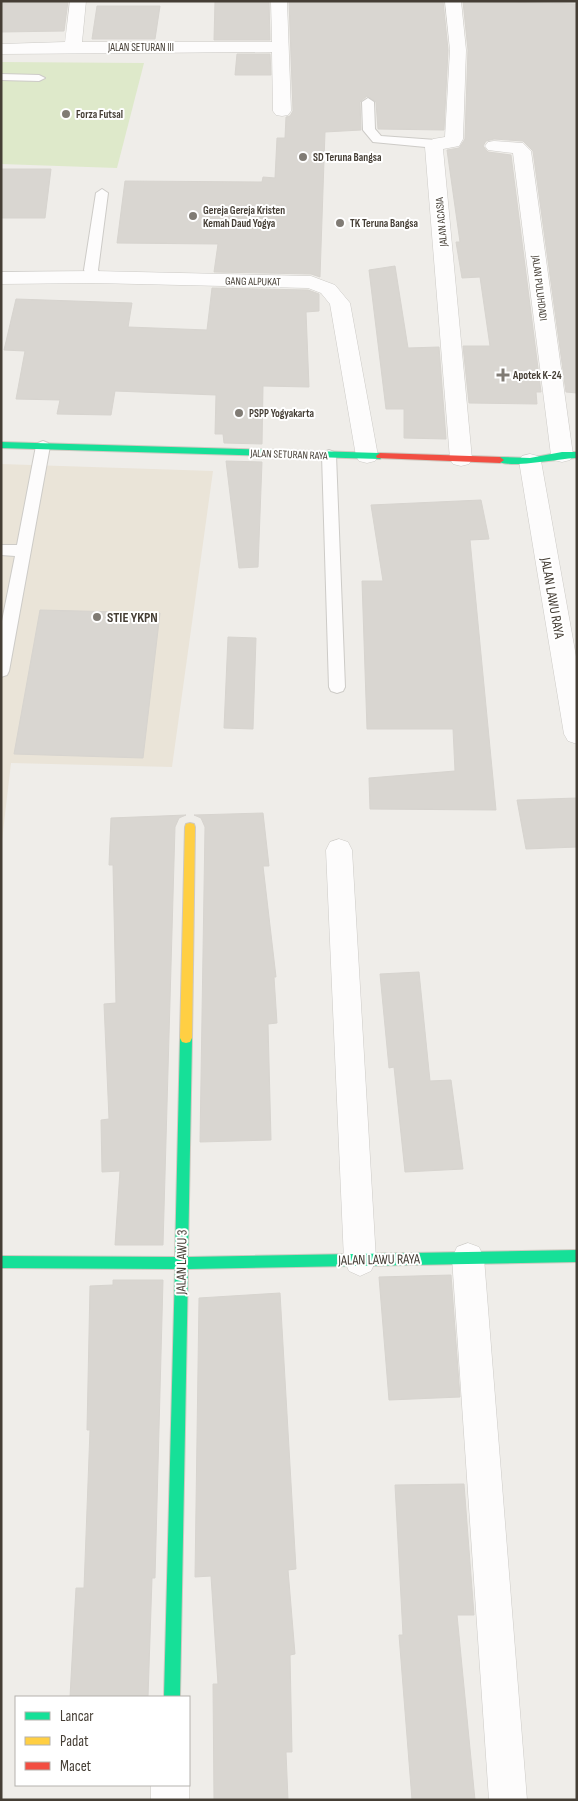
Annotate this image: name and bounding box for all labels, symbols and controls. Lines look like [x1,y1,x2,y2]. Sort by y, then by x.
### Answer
street label: JALAN SETURAN III [107,41,174,54]
marker: Forza Futsal [60,108,72,120]
place label: Forza Futsal [76,108,123,121]
marker: SD Teruna Bangsa [297,151,309,163]
place label: SD Teruna Bangsa [313,151,382,164]
street label: JALAN ACASIA [433,196,450,248]
place label: Gereja Gereja Kristen Kemah Daud Yogya [203,204,285,230]
marker: Gereja Gereja Kristen Kemah Daud Yogya [187,210,199,222]
marker: TK Teruna Bangsa [334,217,346,229]
place label: TK Teruna Bangsa [350,217,419,230]
street label: JALAN PULUHDADI [529,254,550,322]
street label: GANG ALPUKAT [225,275,281,288]
marker: Apotek K-24 [497,369,509,381]
place label: Apotek K-24 [512,369,562,382]
marker: PSPP Yogyakarta [233,407,245,419]
place label: PSPP Yogyakarta [249,407,315,420]
street label: JALAN SETURAN RAYA [249,447,328,462]
street label: JALAN LAWU RAYA [537,555,568,641]
place label: STIE YKPN [107,609,158,626]
marker: STIE YKPN [91,611,103,623]
street label: JALAN LAWU 3 [172,1229,191,1295]
street label: JALAN LAWU RAYA [337,1250,421,1269]
legend [15,1696,190,1786]
text: Lancar [60,1707,94,1726]
text: Padat [60,1732,89,1751]
text: Macet [60,1757,92,1776]

